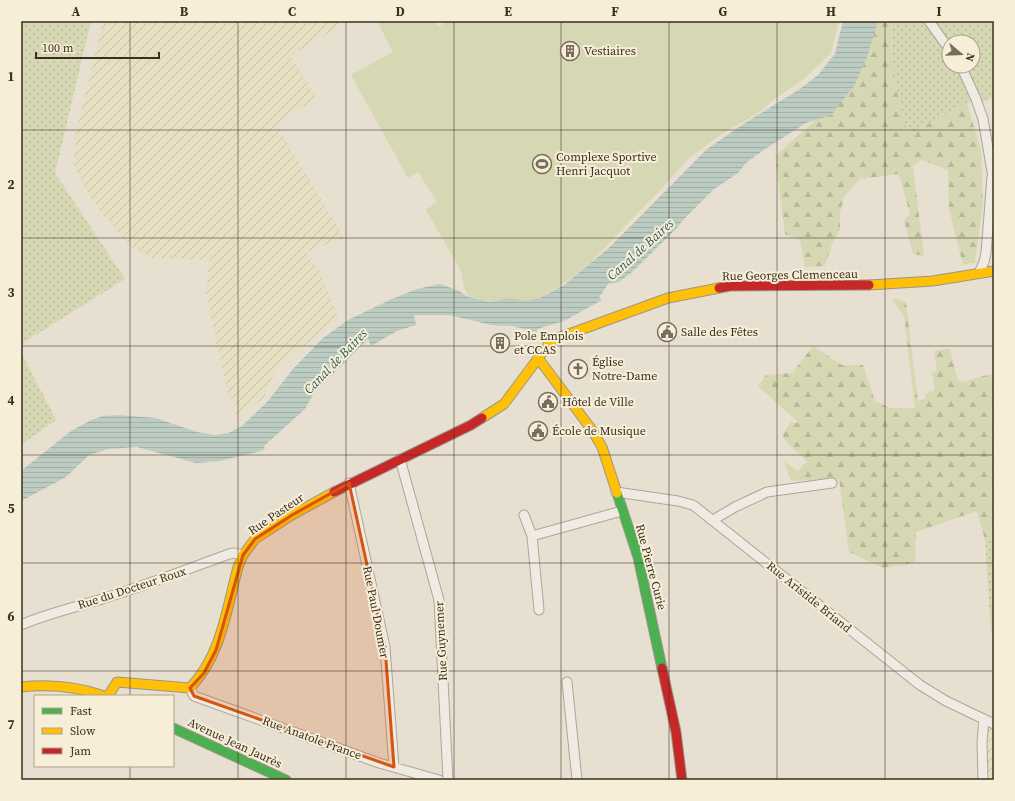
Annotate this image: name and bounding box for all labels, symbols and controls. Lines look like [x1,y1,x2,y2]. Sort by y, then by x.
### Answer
text: A [72,3,81,20]
text: B [180,3,189,20]
text: C [288,3,296,20]
text: D [395,3,405,20]
text: E [504,3,512,20]
text: F [611,3,619,20]
text: G [719,3,728,20]
text: H [826,3,836,20]
text: I [936,3,942,20]
scale bar [36,34,159,60]
north arrow [941,34,981,74]
text: 100 m [42,40,74,56]
building icon: Vestiaires [559,40,581,62]
place label: Vestiaires [584,43,636,59]
text: N [962,51,978,63]
text: 1 [7,68,15,85]
place label: Complexe Sportive Henri Jacquot [556,149,657,179]
sports icon: Complexe Sportive Henri Jacquot [531,153,553,175]
text: 2 [7,176,15,193]
water label: Canal de Baires [603,215,678,284]
street label: Rue Georges Clemenceau [722,266,858,284]
text: 3 [7,284,15,301]
public building icon: Salle des Fêtes [656,321,678,343]
place label: Salle des Fêtes [681,324,758,340]
water label: Canal de Baires [300,325,371,398]
place label: Pole Emplois et CCAS [514,328,583,358]
building icon: Pole Emplois et CCAS [489,332,511,354]
place label: Église Notre-Dame [592,354,658,384]
church icon: Église Notre-Dame [567,358,589,380]
public building icon: Hôtel de Ville [537,391,559,413]
text: 4 [7,392,15,409]
place label: Hôtel de Ville [562,394,634,410]
public building icon: École de Musique [527,420,549,442]
place label: École de Musique [552,423,646,439]
street label: Rue Pasteur [245,489,307,539]
text: 5 [7,500,15,517]
street label: Rue Pierre Curie [632,522,670,612]
street label: Rue Aristide Briand [763,558,855,636]
street label: Rue du Docteur Roux [76,563,189,613]
street label: Rue Paul Doumer [359,564,393,660]
street label: Rue Guynemer [431,601,451,681]
text: 6 [7,608,15,625]
legend [34,695,174,767]
text: Fast [70,703,92,719]
street label: Rue Anatole France [260,713,364,763]
street label: Avenue Jean Jaurès [185,714,285,772]
text: 7 [7,716,15,733]
text: Slow [70,723,96,739]
text: Jam [69,743,91,759]

